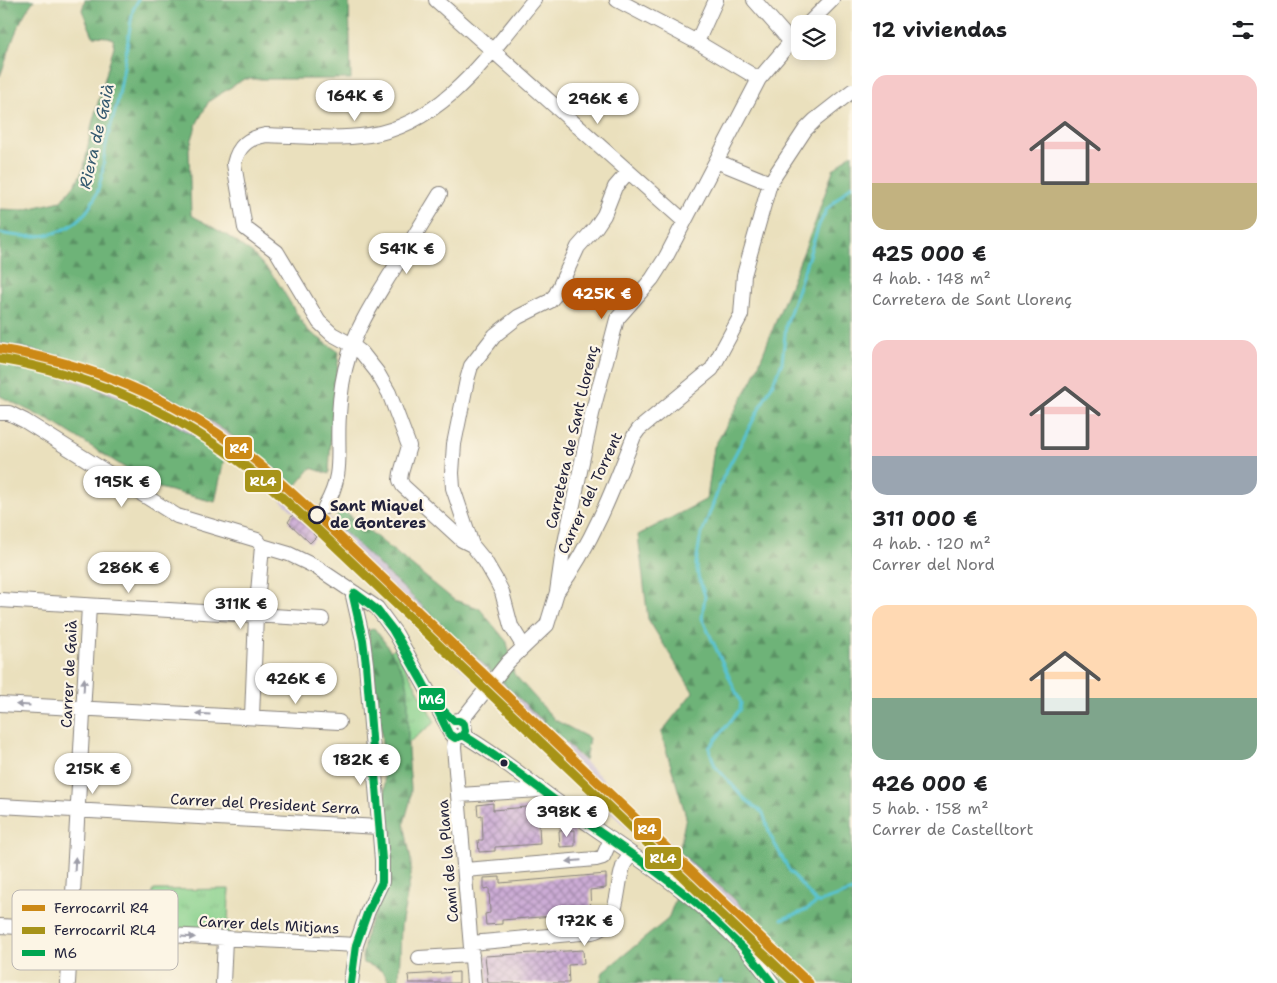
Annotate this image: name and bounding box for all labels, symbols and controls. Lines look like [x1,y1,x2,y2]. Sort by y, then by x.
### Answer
map controls [791,15,836,60]
button: layers [791,15,836,60]
text: 12 viviendas [872,16,1007,44]
icon: filters [1229,16,1257,44]
pin: 164K € [314,80,396,122]
water label: Riera de Gaià [74,81,119,191]
pin: 296K € [557,82,639,125]
text: 164K € [327,85,383,106]
text: 296K € [568,88,628,109]
icon: home [1020,108,1110,198]
pin: 541K € [366,232,448,275]
text: 541K € [380,238,434,259]
text: 425 000 € [872,240,986,268]
text: 4 hab. · 148 m² [872,268,991,289]
pin: 425K € [561,278,643,320]
text: 425K € [572,283,632,304]
text: Carretera de Sant Llorenç [872,289,1072,310]
street label: Carretera de Sant Llorenç [541,343,603,531]
icon: home [1020,373,1110,463]
street label: Carrer del Torrent [553,429,627,557]
line badge: R4 [224,436,253,460]
text: R4 [229,439,249,457]
pin: 195K € [81,466,163,508]
line badge: RL4 [244,469,282,493]
text: 195K € [94,471,150,492]
text: RL4 [249,472,277,490]
place label: Sant Miquel de Gonteres [330,496,426,533]
text: 311 000 € [872,505,978,533]
marker: Sant Miquel de Gonteres [308,506,326,524]
text: 4 hab. · 120 m² [872,533,991,554]
pin: 286K € [88,552,170,594]
text: Carrer del Nord [872,554,995,575]
text: 286K € [98,557,160,578]
pin: 311K € [200,588,282,630]
text: 311K € [215,593,267,614]
street label: Carrer de Gaià [56,619,82,729]
icon: home [1020,638,1110,728]
pin: 426K € [255,662,337,705]
text: 426K € [266,668,326,689]
one-way arrow [81,676,89,692]
line badge: M6 [418,687,446,711]
text: M6 [420,690,444,708]
one-way arrow [15,700,31,708]
one-way arrow [195,709,211,717]
pin: 182K € [320,744,402,786]
text: 182K € [333,749,389,770]
pin: 215K € [52,752,134,795]
text: 215K € [65,758,121,779]
unlabelled marker [499,758,509,768]
text: 426 000 € [872,770,988,798]
street label: Carrer del President Serra [170,789,361,819]
pin: 398K € [526,796,608,838]
street label: Camí de la Plana [433,798,463,923]
text: 5 hab. · 158 m² [872,798,989,819]
text: 398K € [537,801,597,822]
line badge: R4 [633,817,662,841]
text: Carrer de Castelltort [872,819,1033,840]
text: R4 [637,820,657,838]
line badge: RL4 [644,846,682,870]
text: RL4 [649,849,677,867]
one-way arrow [72,856,80,872]
one-way arrow [566,857,582,865]
legend [12,890,178,970]
text: Ferrocarril R4 [54,899,149,917]
pin: 172K € [544,904,626,947]
text: 172K € [557,910,613,931]
street label: Carrer dels Mitjans [198,911,340,939]
text: Ferrocarril RL4 [54,921,156,939]
one-way arrow [181,933,197,941]
text: M6 [54,944,77,962]

